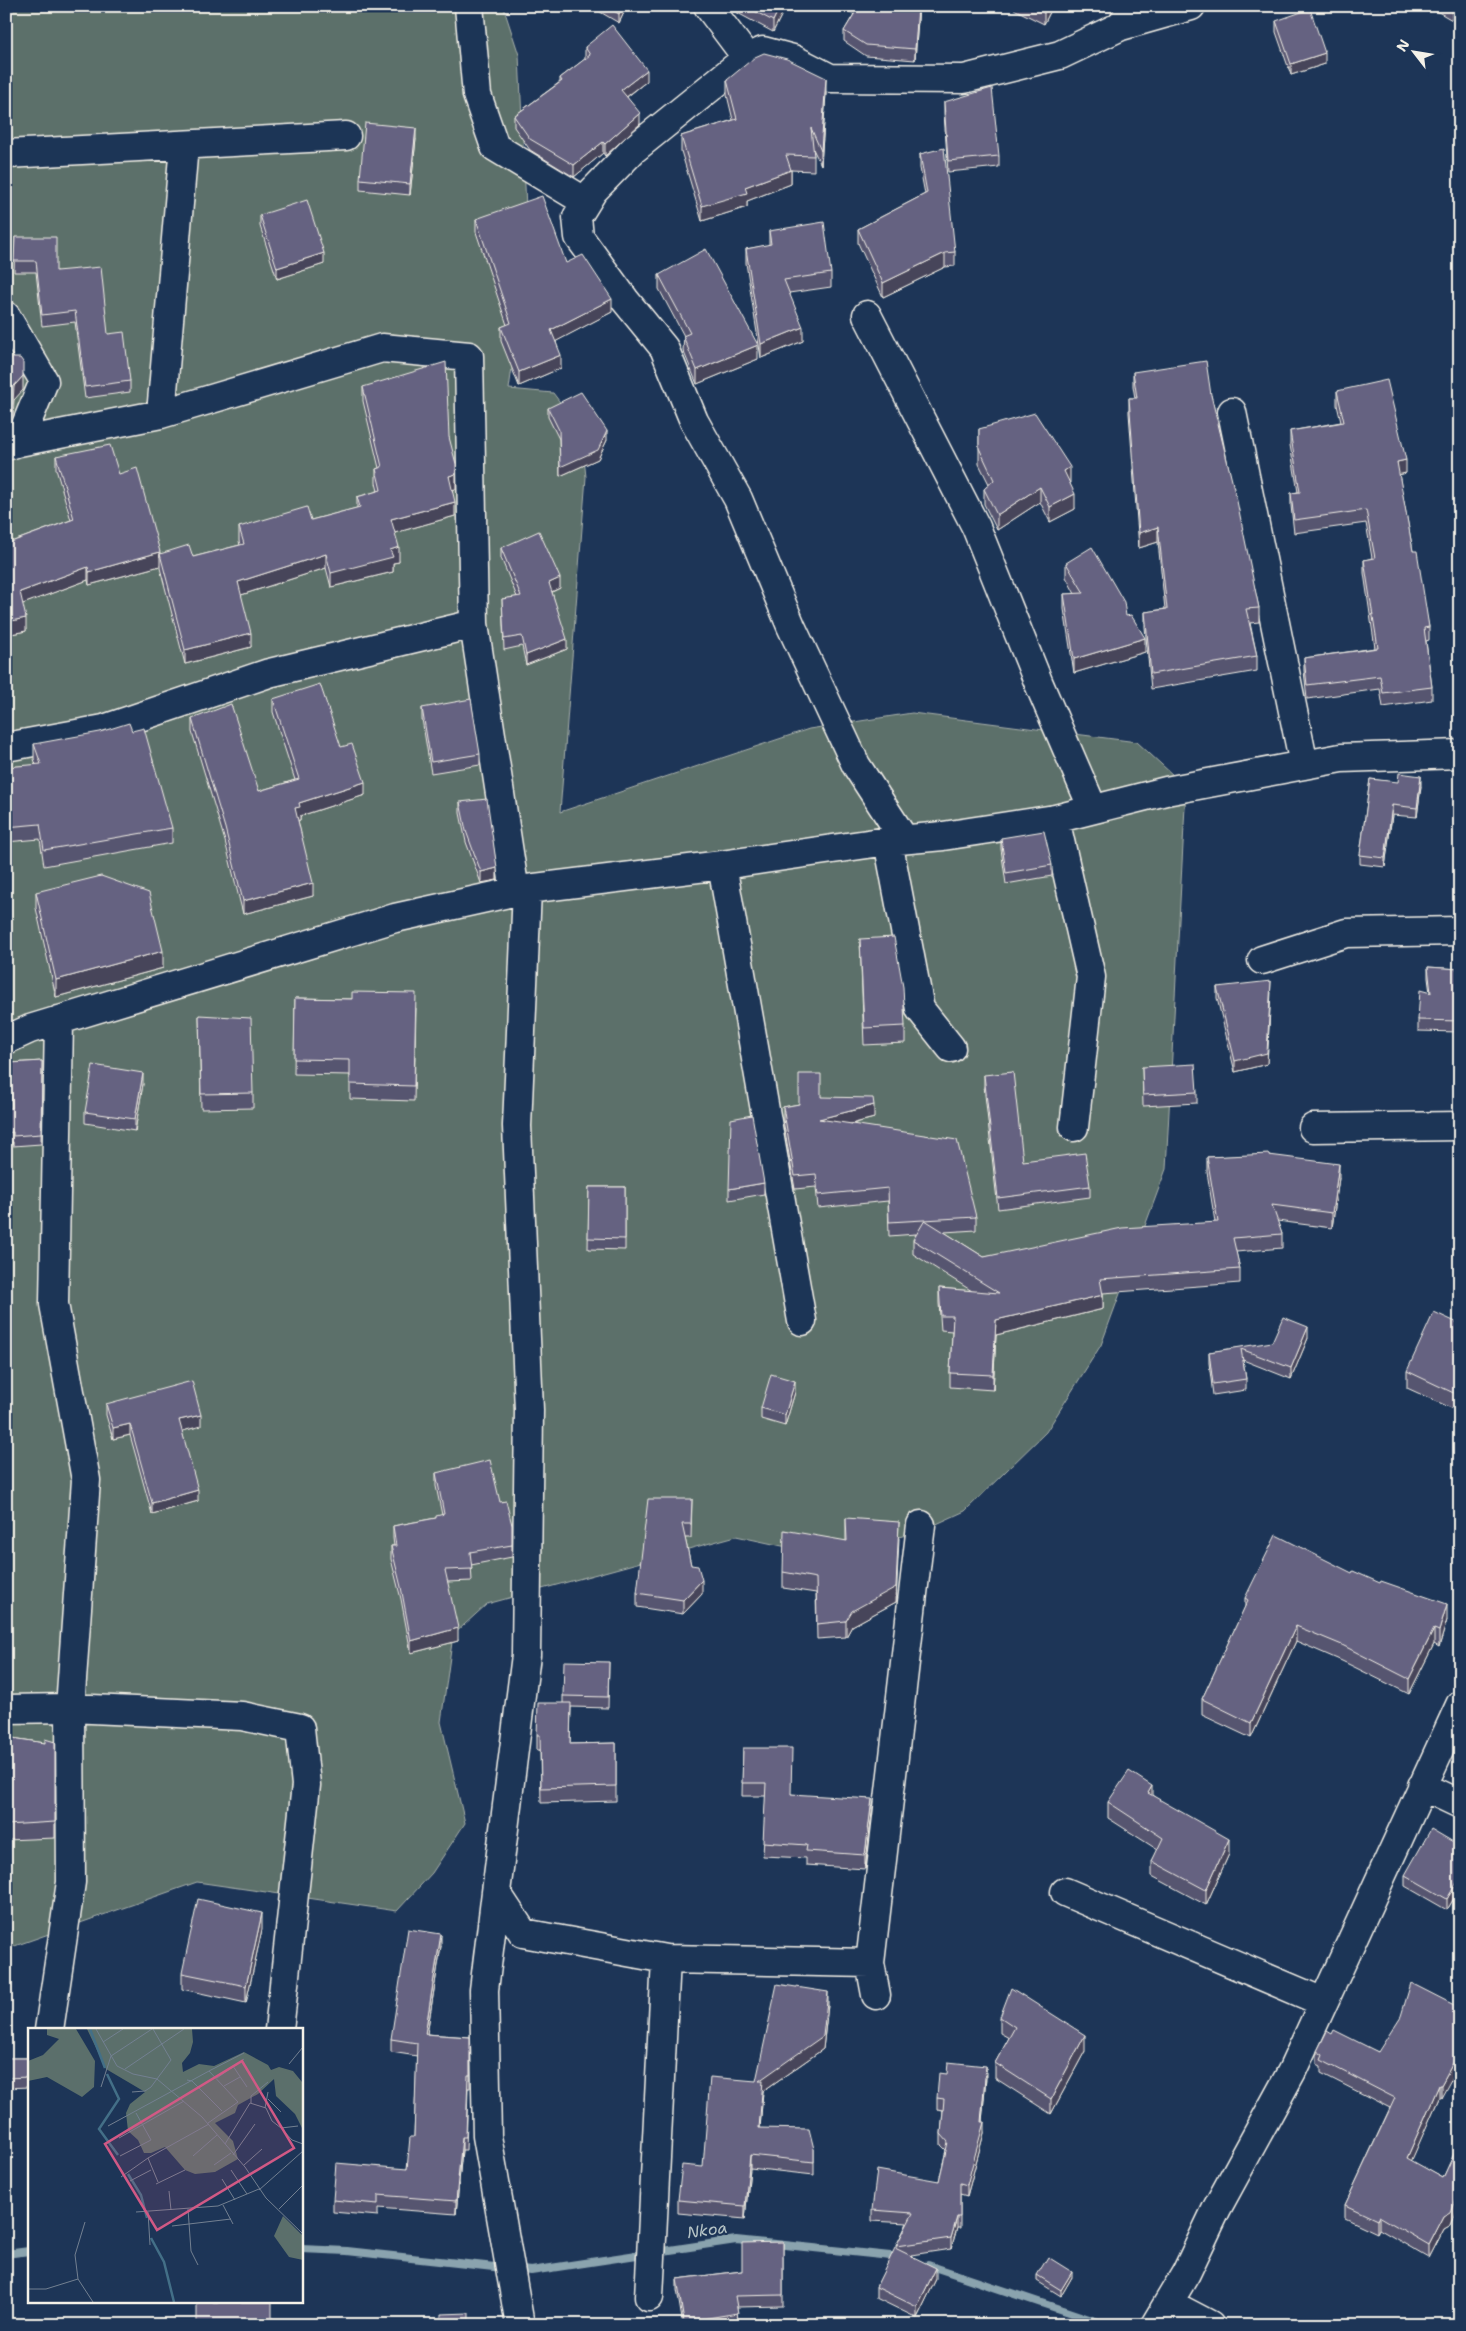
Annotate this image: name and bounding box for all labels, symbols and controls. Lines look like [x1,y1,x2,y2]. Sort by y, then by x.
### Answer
north arrow [1388,28,1438,78]
text: N [1392,36,1413,55]
inset map [28,2028,302,2304]
water label: Nkoa [685,2217,729,2243]

